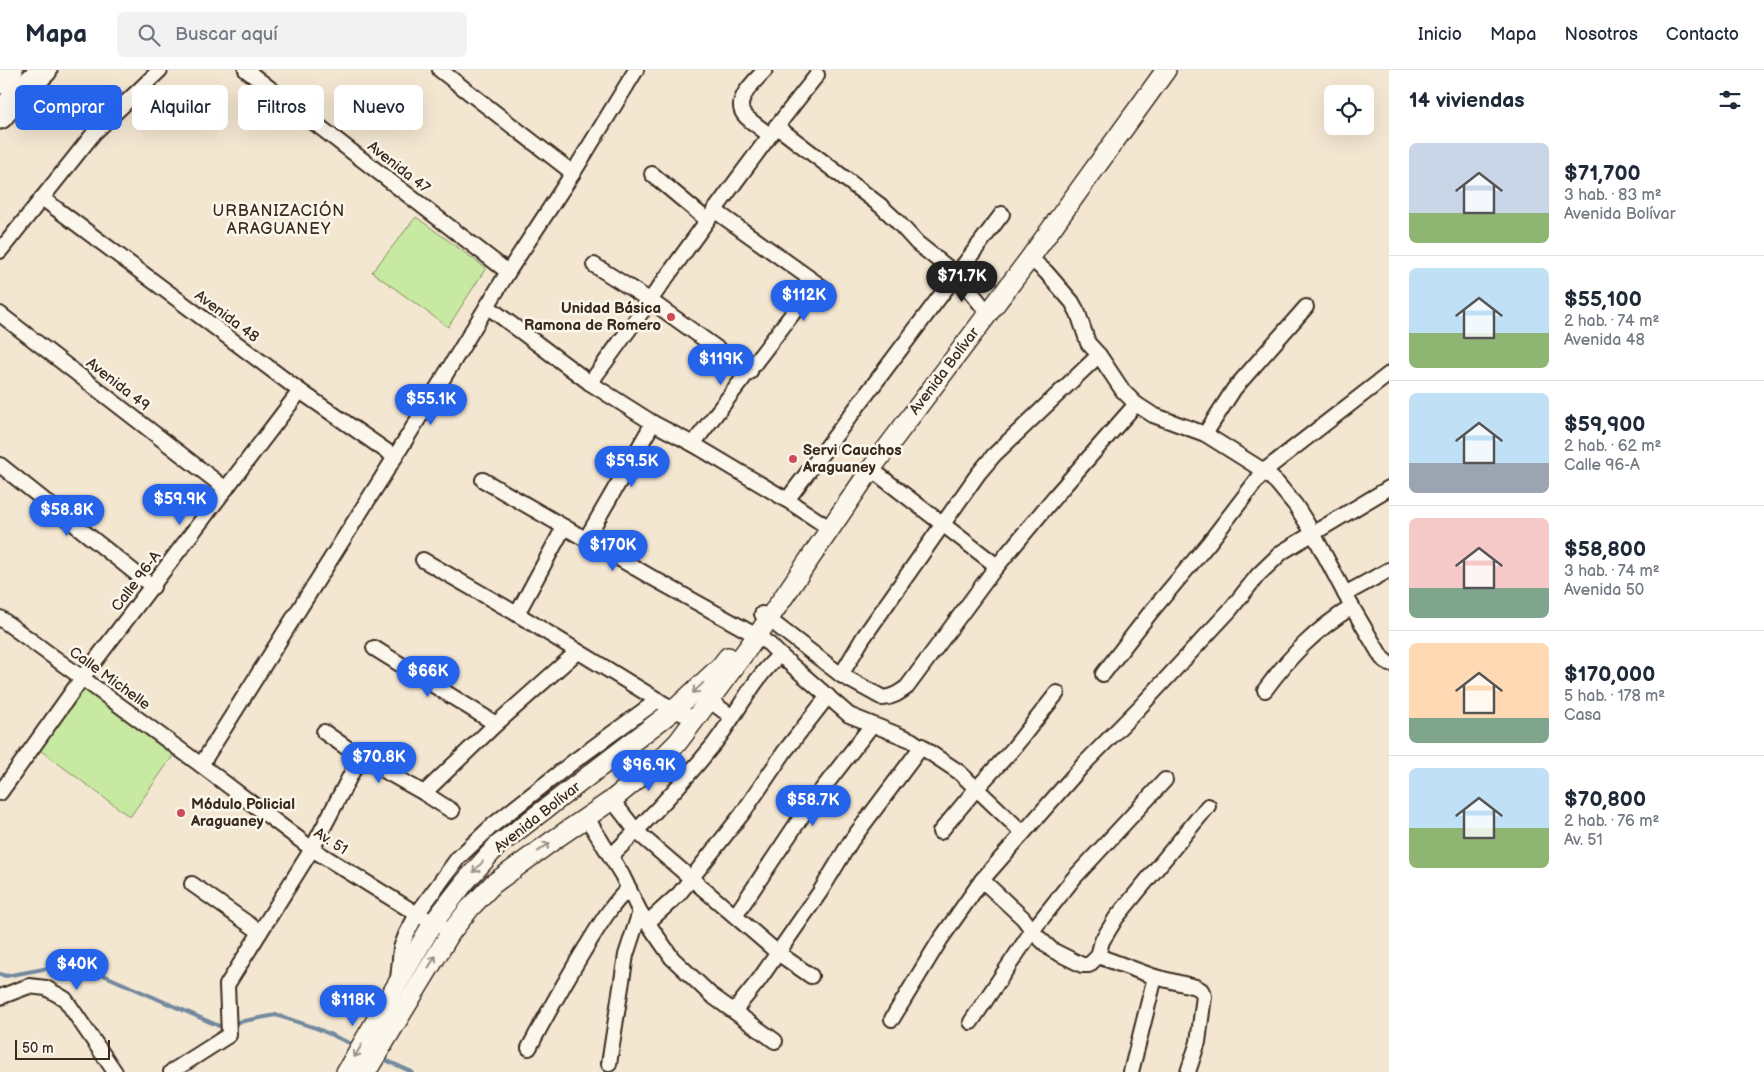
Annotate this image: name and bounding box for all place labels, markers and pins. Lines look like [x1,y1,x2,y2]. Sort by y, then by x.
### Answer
pin: $71.7K [921,260,1003,303]
pin: $112K [769,280,839,322]
place label: Unidad Básica Ramona de Romero [524,299,661,335]
marker: Unidad Básica Ramona de Romero [665,311,677,323]
pin: $119K [686,344,756,386]
pin: $55.1K [390,384,472,426]
place label: Servi Cauchos Araguaney [802,441,902,477]
pin: $59.5K [591,446,673,488]
marker: Servi Cauchos Araguaney [787,453,799,465]
pin: $59.9K [139,484,221,526]
pin: $58.8K [26,494,108,537]
pin: $170K [578,530,648,572]
pin: $66K [398,656,458,698]
pin: $70.8K [338,742,420,784]
pin: $96.9K [608,750,690,792]
pin: $58.7K [772,784,854,827]
place label: Módulo Policial Araguaney [190,795,295,831]
marker: Módulo Policial Araguaney [175,807,187,819]
pin: $40K [47,948,107,991]
pin: $118K [318,984,388,1027]

